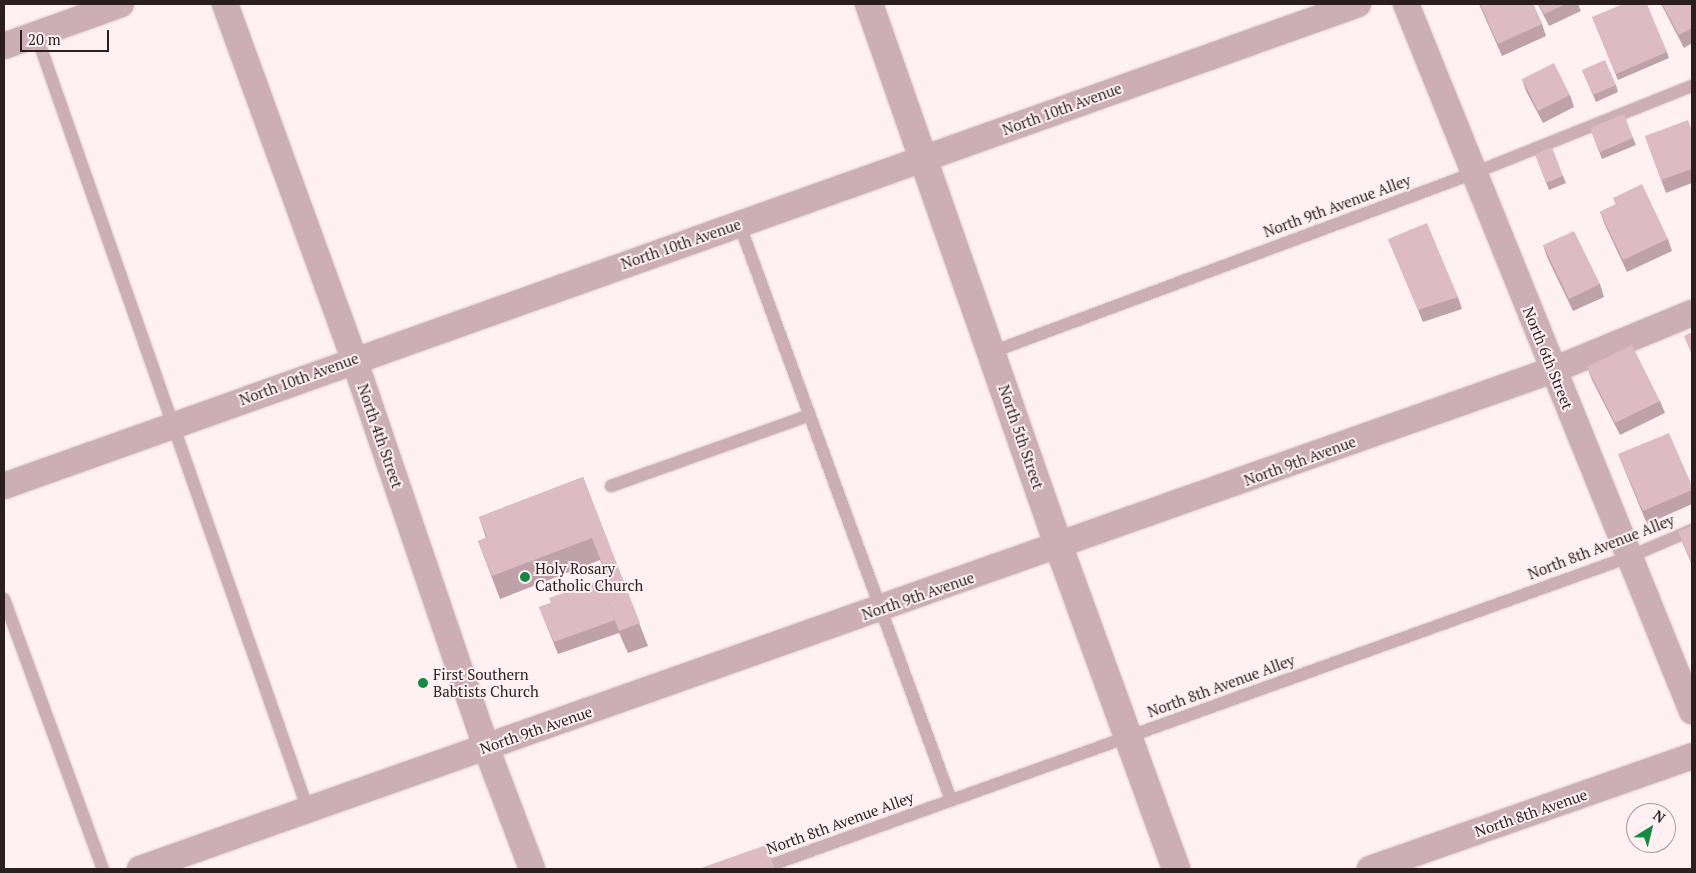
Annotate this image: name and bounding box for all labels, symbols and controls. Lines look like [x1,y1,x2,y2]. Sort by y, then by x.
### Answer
scale bar [22,20,111,52]
text: 20 m [28,29,61,49]
street label: North 10th Avenue [1000,79,1124,139]
street label: North 9th Avenue Alley [1261,171,1413,241]
street label: North 10th Avenue [618,215,744,273]
street label: North 6th Street [1519,304,1577,412]
street label: North 10th Avenue [237,349,361,409]
street label: North 4th Street [354,382,406,490]
street label: North 5th Street [995,383,1047,491]
street label: North 9th Avenue [1241,432,1359,490]
street label: North 8th Avenue Alley [1525,511,1677,583]
place label: Holy Rosary Catholic Church [535,559,643,594]
street label: North 9th Avenue [859,568,977,624]
marker: Holy Rosary Catholic Church [519,571,531,583]
street label: North 8th Avenue Alley [1145,651,1297,721]
place label: First Southern Babtists Church [433,665,539,700]
marker: First Southern Babtists Church [417,677,429,689]
street label: North 9th Avenue [477,702,595,758]
street label: North 8th Avenue [1472,785,1590,841]
street label: North 8th Avenue Alley [764,788,916,858]
north arrow [1626,803,1676,853]
text: N [1650,805,1669,827]

